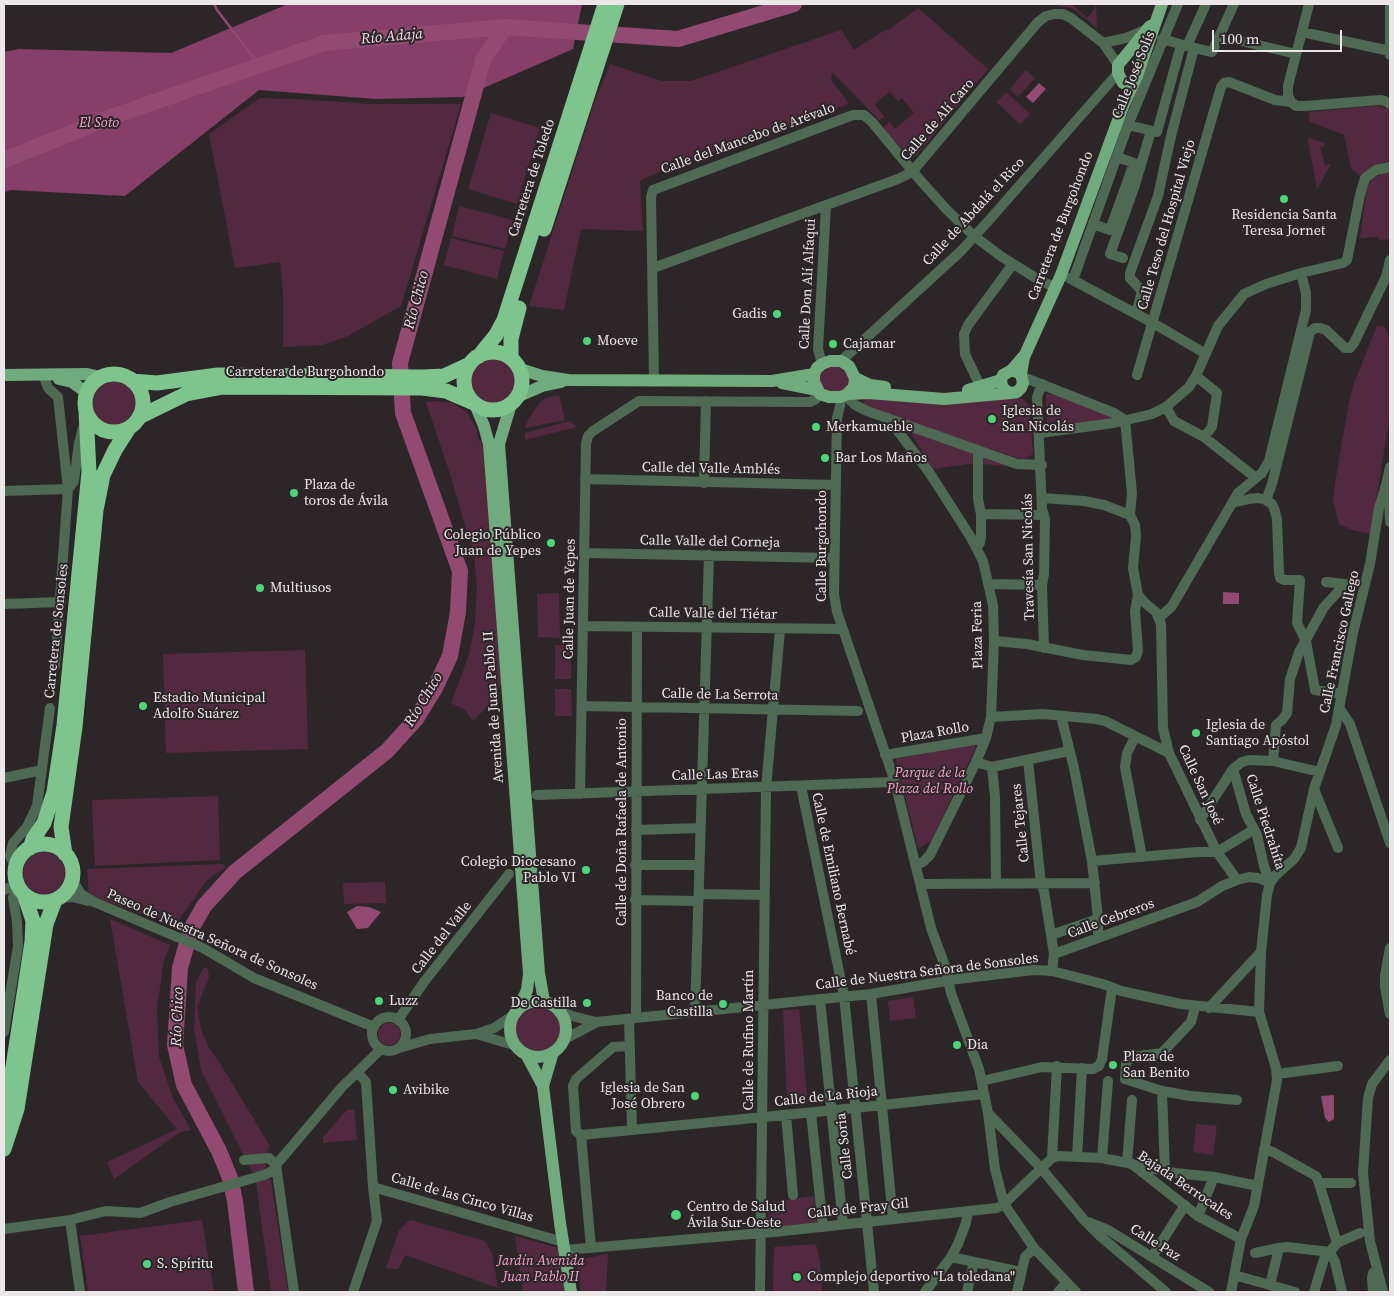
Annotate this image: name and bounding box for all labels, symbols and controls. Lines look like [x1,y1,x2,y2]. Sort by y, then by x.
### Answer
scale bar [1214,20,1344,52]
water label: Río Adaja [360,25,424,49]
text: 100 m [1220,28,1260,49]
street label: Calle José Solís [1109,29,1159,121]
street label: Calle de Alí Caro [898,76,978,164]
street label: Calle del Mancebo de Arévalo [659,100,837,178]
park label: El Soto [79,115,119,131]
street label: Carretera de Toledo [505,117,559,239]
street label: Calle Teso del Hospital Viejo [1135,138,1199,312]
street label: Carretera de Burgohondo [1025,149,1097,303]
street label: Calle de Abdalá el Rico [919,154,1029,270]
marker: Residencia Santa Teresa Jornet [1278,193,1290,205]
place label: Residencia Santa Teresa Jornet [1231,207,1337,240]
street label: Calle Don Alí Alfaqui [796,218,820,350]
water label: Río Chico [401,269,433,331]
place label: Gadis [732,306,767,322]
marker: Gadis [771,308,783,320]
place label: Moeve [597,333,638,349]
marker: Moeve [581,335,593,347]
place label: Cajamar [843,336,895,352]
marker: Cajamar [827,338,839,350]
street label: Carretera de Burgohondo [226,364,384,380]
place label: Iglesia de San Nicolás [1002,403,1074,436]
marker: Iglesia de San Nicolás [986,413,998,425]
place label: Merkamueble [826,419,913,435]
marker: Merkamueble [810,421,822,433]
place label: Bar Los Maños [835,450,927,466]
marker: Bar Los Maños [819,452,831,464]
street label: Calle del Valle Amblés [642,459,780,479]
place label: Plaza de toros de Ávila [304,477,388,510]
marker: Plaza de toros de Ávila [288,487,300,499]
street label: Calle Burgohondo [814,490,830,602]
street label: Travesía San Nicolás [1019,493,1039,621]
place label: Colegio Público Juan de Yepes [444,527,541,560]
street label: Calle Valle del Corneja [640,532,780,552]
marker: Colegio Público Juan de Yepes [545,537,557,549]
street label: Calle Juan de Yepes [561,538,579,660]
street label: Carretera de Sonsoles [42,563,72,699]
street label: Calle Francisco Gallego [1317,569,1363,715]
place label: Multiusos [270,580,331,596]
marker: Multiusos [254,582,266,594]
street label: Plaza Feria [969,601,987,669]
street label: Calle Valle del Tiétar [649,604,777,624]
street label: Avenida de Juan Pablo II [480,631,508,783]
water label: Río Chico [401,670,447,730]
street label: Calle de La Serrota [661,686,779,704]
place label: Estadio Municipal Adolfo Suárez [153,690,266,722]
marker: Estadio Municipal Adolfo Suárez [137,700,149,712]
place label: Iglesia de Santiago Apóstol [1206,717,1309,750]
street label: Calle de Doña Rafaela de Antonio [614,718,630,926]
street label: Plaza Rollo [900,719,970,747]
marker: Iglesia de Santiago Apóstol [1190,727,1202,739]
street label: Calle San José [1174,742,1226,828]
street label: Calle Las Eras [671,765,759,785]
park label: Parque de la Plaza del Rollo [887,765,973,798]
street label: Calle Piedrahíta [1242,772,1288,872]
street label: Calle Tejares [1009,783,1033,863]
street label: Calle de Emiliano Bernabé [808,791,858,957]
place label: Colegio Diocesano Pablo VI [461,854,576,886]
marker: Colegio Diocesano Pablo VI [580,864,592,876]
street label: Paseo de Nuestra Señora de Sonsoles [104,886,320,994]
street label: Calle Cebreros [1065,896,1157,942]
street label: Calle del Valle [408,898,476,978]
street label: Calle de Nuestra Señora de Sonsoles [815,950,1039,994]
street label: Calle de Rufino Martín [741,970,757,1110]
water label: Río Chico [168,987,188,1047]
place label: Banco de Castilla [656,988,713,1020]
place label: Luzz [389,993,418,1009]
marker: Luzz [373,995,385,1007]
place label: De Castilla [511,995,577,1011]
marker: De Castilla [581,997,593,1009]
marker: Banco de Castilla [717,998,729,1010]
place label: Dia [967,1037,988,1053]
marker: Dia [951,1039,963,1051]
place label: Plaza de San Benito [1123,1049,1190,1082]
marker: Plaza de San Benito [1107,1059,1119,1071]
place label: Iglesia de San José Obrero [600,1080,685,1112]
place label: Avibike [403,1082,449,1098]
street label: Calle de La Rioja [774,1083,878,1111]
marker: Avibike [387,1084,399,1096]
marker: Iglesia de San José Obrero [689,1090,701,1102]
street label: Calle Soria [833,1112,857,1180]
street label: Bajada Berrocales [1134,1148,1236,1224]
street label: Calle de las Cinco Villas [389,1170,535,1226]
street label: Calle de Fray Gil [806,1195,910,1223]
place label: Centro de Salud Ávila Sur-Oeste [687,1199,785,1232]
marker: Centro de Salud Ávila Sur-Oeste [669,1208,683,1222]
street label: Calle Paz [1127,1221,1183,1265]
park label: Jardín Avenida Juan Pablo II [497,1253,585,1285]
place label: S. Spíritu [157,1256,214,1272]
marker: S. Spíritu [141,1258,153,1270]
place label: Complejo deportivo "La toledana" [807,1269,1015,1285]
marker: Complejo deportivo "La toledana" [791,1271,803,1283]

